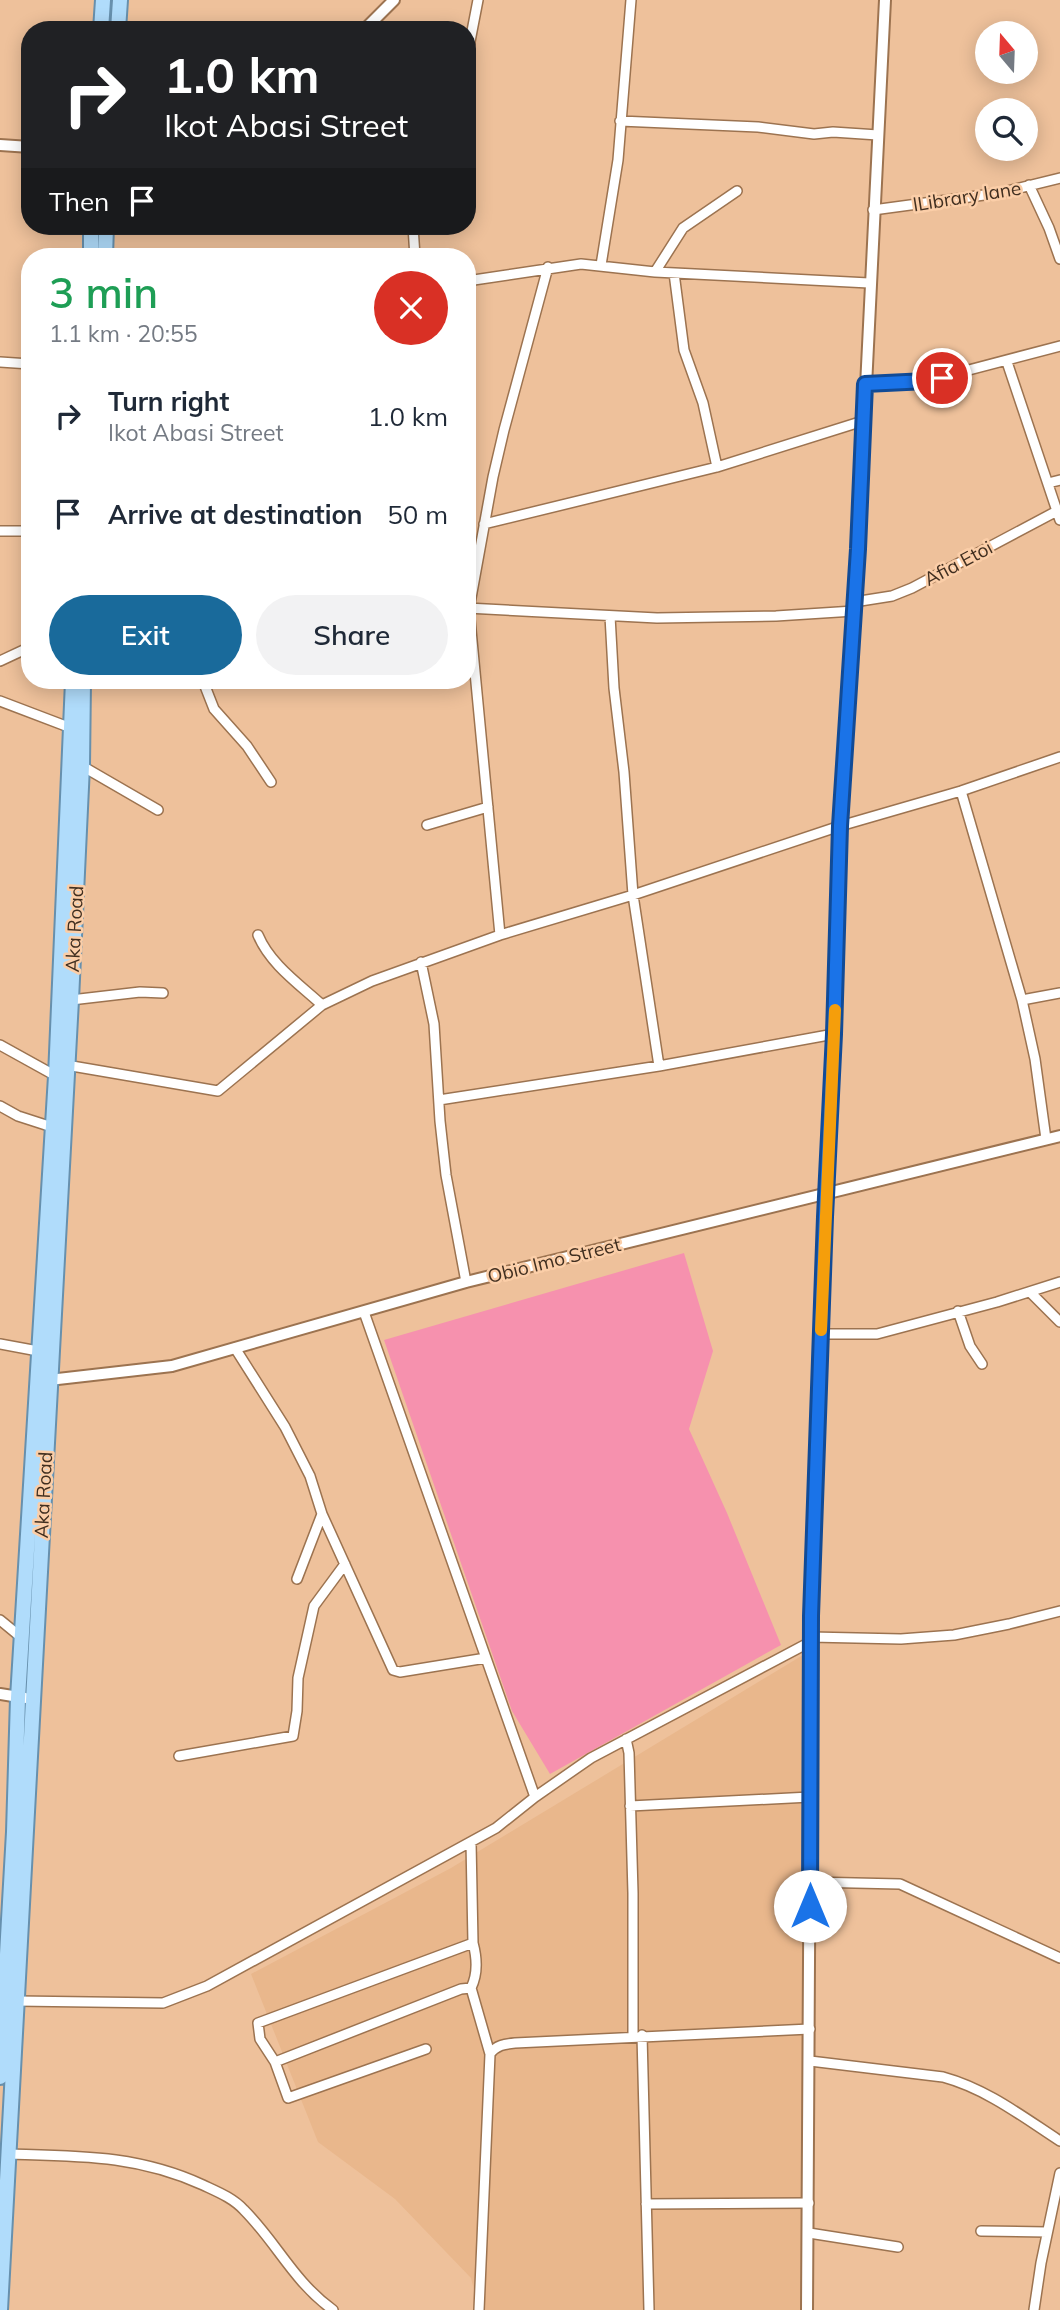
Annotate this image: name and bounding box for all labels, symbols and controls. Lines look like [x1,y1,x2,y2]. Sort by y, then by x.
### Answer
north arrow [975,21,1038,84]
map controls [975,21,1038,161]
text: 1.0 km [164,44,319,105]
icon: right [49,49,140,140]
button: search [975,98,1038,161]
text: Ikot Abasi Street [164,105,408,145]
street label: lLibrary lane [911,176,1023,216]
icon: arrive [123,182,161,220]
text: Then [49,185,109,218]
text: 3 min [49,266,158,319]
button: close [374,271,448,345]
text: 1.1 km · 20:55 [49,319,198,348]
pin [912,348,972,408]
icon: arrive [923,359,961,397]
text: Turn right [108,385,229,418]
icon: right [49,397,87,435]
text: 1.0 km [368,400,448,433]
text: Ikot Abasi Street [108,418,284,447]
icon: arrive [49,495,87,533]
text: Arrive at destination [108,498,363,531]
text: 50 m [387,498,448,531]
street label: Afia Etoi [920,535,996,591]
button: Exit [49,595,242,675]
button: Share [256,595,448,675]
street label: Aka Road [60,885,88,973]
street label: Obio Imo Street [485,1232,623,1288]
street label: Aka Road [29,1451,57,1539]
position arrow [773,1869,847,1943]

